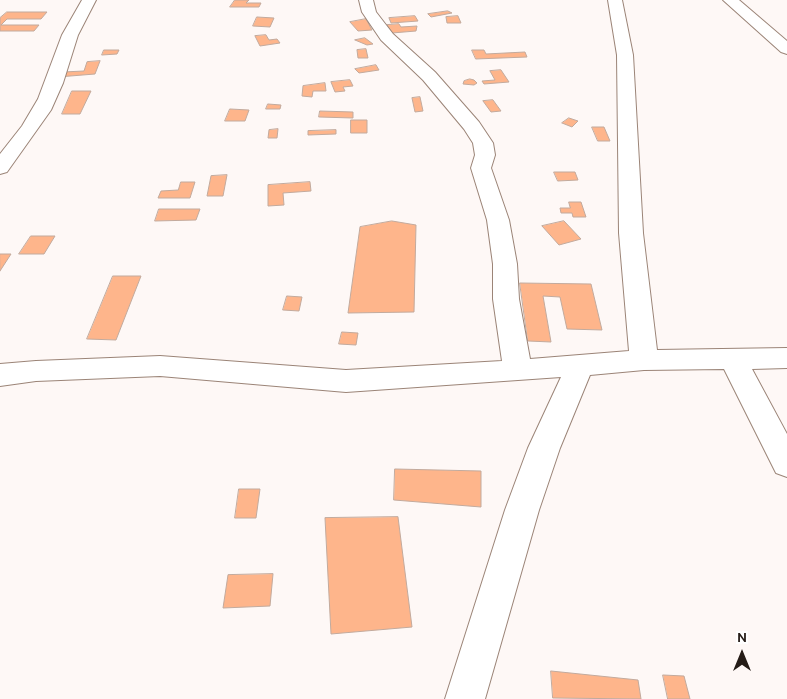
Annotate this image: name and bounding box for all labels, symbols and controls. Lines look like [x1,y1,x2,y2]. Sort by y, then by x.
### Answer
north arrow [717,629,767,679]
text: N [737,630,747,647]

